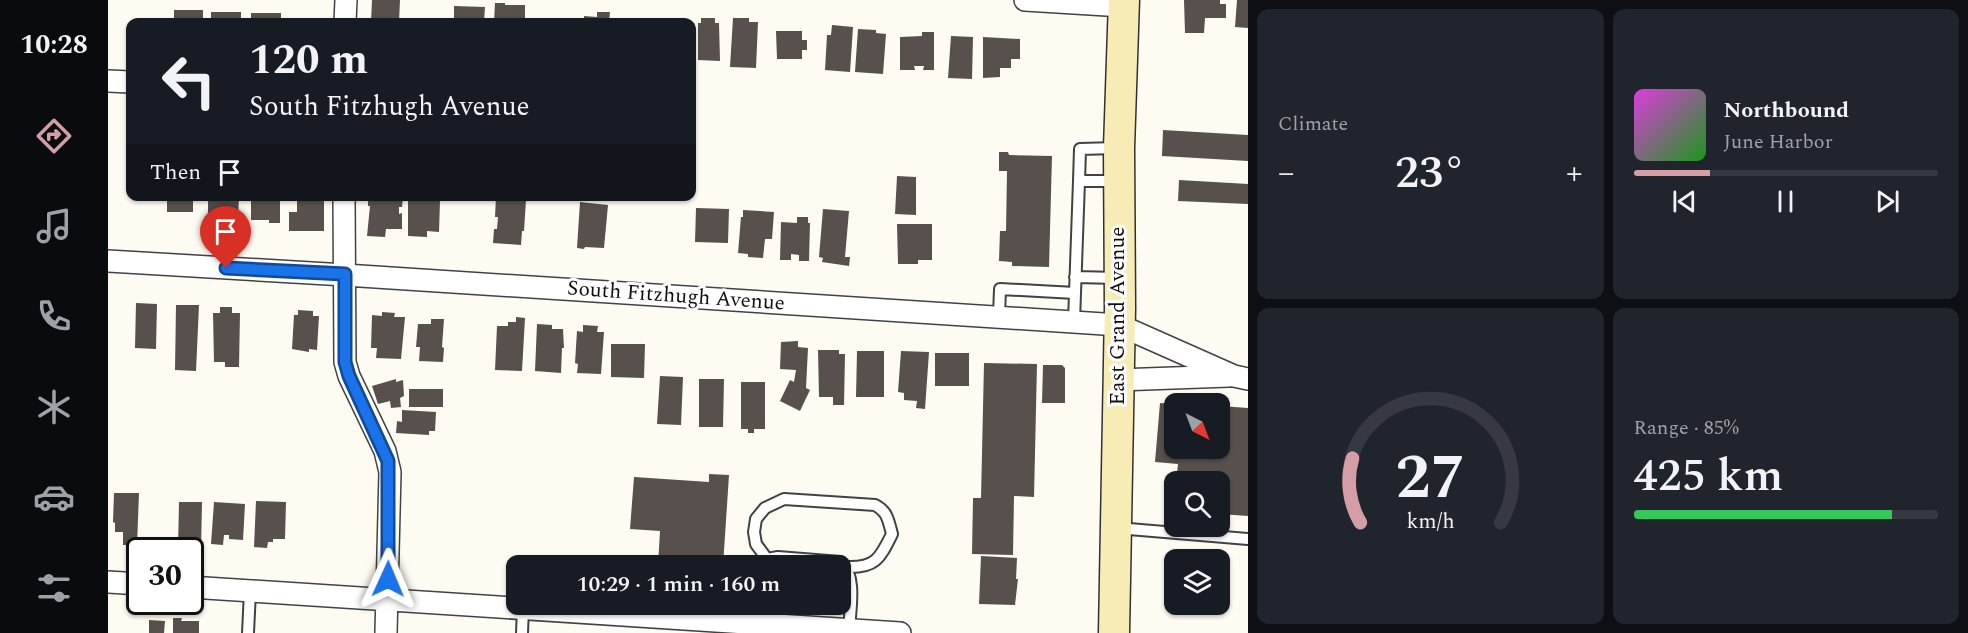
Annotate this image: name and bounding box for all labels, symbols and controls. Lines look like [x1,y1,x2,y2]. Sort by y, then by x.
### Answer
text: 10:28 [20,24,88,66]
text: 120 m [249,29,368,92]
icon: left [150,42,228,120]
text: South Fitzhugh Avenue [249,86,530,128]
text: Northbound [1724,94,1849,127]
text: Climate [1278,109,1348,139]
icon: directions [33,115,75,157]
text: June Harbor [1724,127,1833,157]
text: 23° [1395,139,1466,208]
text: − [1278,148,1295,198]
text: + [1566,148,1583,198]
text: Then [150,156,201,189]
icon: arrive [213,156,246,189]
icon: previous [1668,185,1701,218]
icon: pause [1769,185,1802,218]
icon: next [1871,185,1904,218]
icon: music [33,205,75,247]
pin [200,206,251,268]
icon: arrive [209,215,242,248]
street label: East Grand Avenue [1102,227,1134,405]
street label: South Fitzhugh Avenue [566,272,786,320]
icon: phone [33,295,75,337]
icon: climate [33,386,75,428]
north arrow [1164,393,1230,459]
map controls [1164,393,1230,615]
text: Range · 85% [1634,413,1739,443]
text: 27 [1395,431,1465,526]
text: 425 km [1634,442,1783,511]
button: search [1164,471,1230,537]
icon: car [33,476,75,518]
text: km/h [1406,505,1454,538]
speed limit sign: 30 [126,537,204,615]
position arrow [356,547,420,611]
button: layers [1164,549,1230,615]
icon: filters [33,567,75,609]
text: 10:29 · 1 min · 160 m [577,568,780,601]

